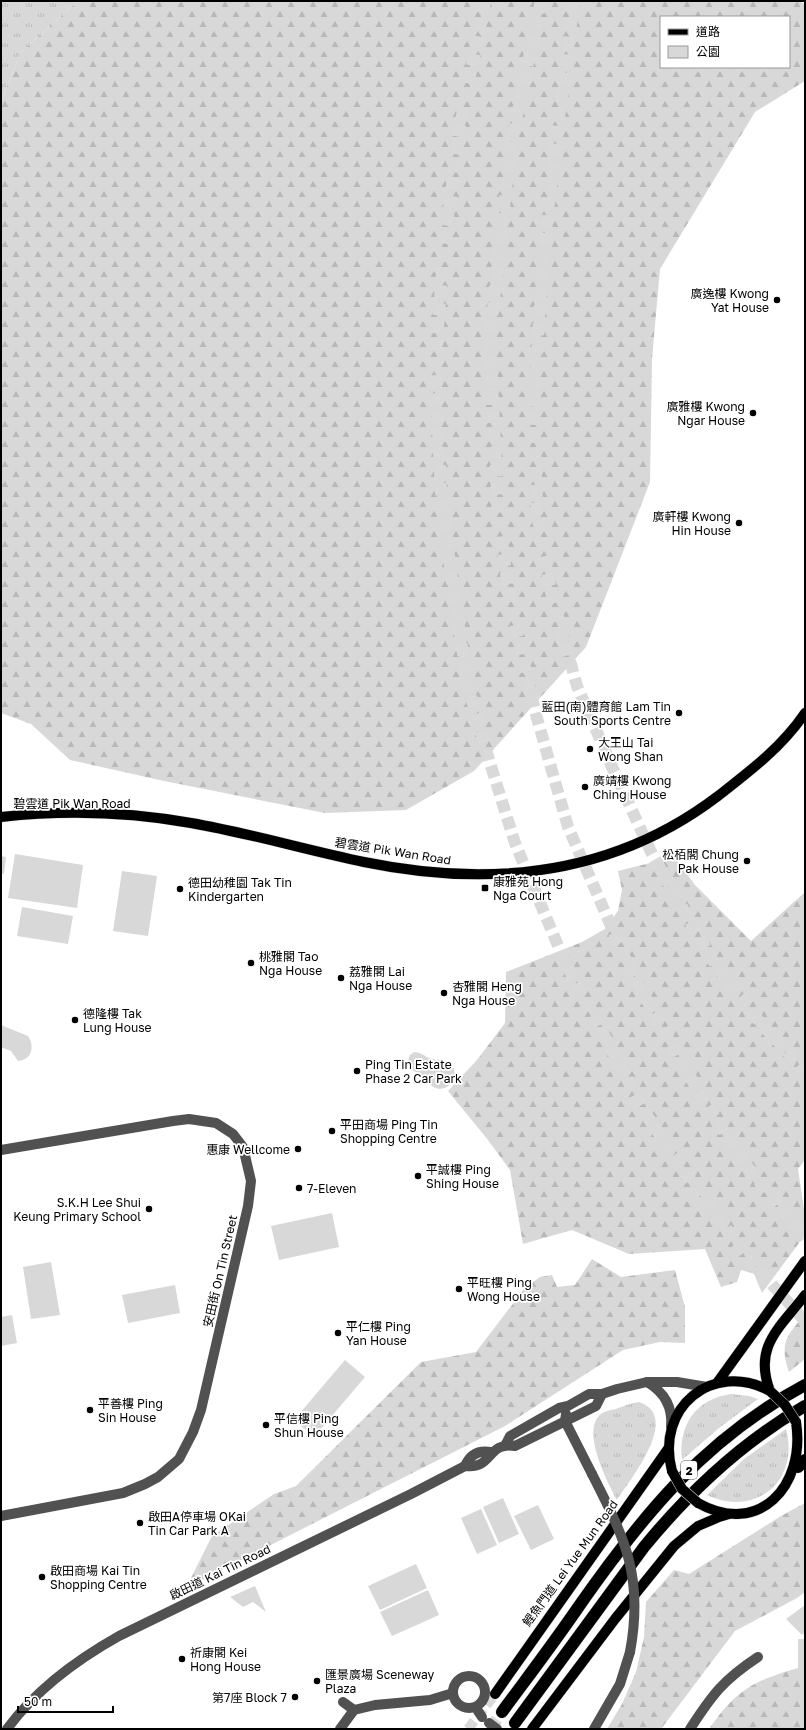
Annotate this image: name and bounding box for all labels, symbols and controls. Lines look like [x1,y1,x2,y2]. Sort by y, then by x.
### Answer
legend [660,16,790,68]
text: 道路 [696,24,720,39]
text: 公園 [696,44,720,59]
place label: 廣逸樓 Kwong Yat House [691,286,769,315]
marker: 廣逸樓 Kwong Yat House [772,295,782,305]
place label: 廣雅樓 Kwong Ngar House [667,399,745,428]
marker: 廣雅樓 Kwong Ngar House [748,408,758,418]
place label: 廣軒樓 Kwong Hin House [653,509,731,538]
marker: 廣軒樓 Kwong Hin House [734,518,744,528]
place label: 藍田(南)體育館 Lam Tin South Sports Centre [541,699,671,728]
marker: 藍田(南)體育館 Lam Tin South Sports Centre [674,708,684,718]
place label: 大王山 Tai Wong Shan [598,735,663,764]
marker: 大王山 Tai Wong Shan [585,744,595,754]
place label: 廣靖樓 Kwong Ching House [593,773,671,802]
marker: 廣靖樓 Kwong Ching House [580,782,590,792]
street label: 碧雲道 Pik Wan Road [13,796,131,811]
street label: 碧雲道 Pik Wan Road [334,834,452,868]
place label: 松栢閣 Chung Pak House [662,847,739,876]
marker: 松栢閣 Chung Pak House [742,856,752,866]
place label: 康雅苑 Hong Nga Court [493,874,563,903]
place label: 德田幼稚園 Tak Tin Kindergarten [188,875,292,904]
marker: 康雅苑 Hong Nga Court [480,883,490,893]
marker: 德田幼稚園 Tak Tin Kindergarten [175,884,185,894]
place label: 桃雅閣 Tao Nga House [259,949,322,978]
marker: 桃雅閣 Tao Nga House [246,958,256,968]
place label: 荔雅閣 Lai Nga House [349,964,412,993]
marker: 荔雅閣 Lai Nga House [336,973,346,983]
place label: 杏雅閣 Heng Nga House [452,979,522,1008]
marker: 杏雅閣 Heng Nga House [439,988,449,998]
place label: 德隆樓 Tak Lung House [83,1006,152,1035]
marker: 德隆樓 Tak Lung House [70,1015,80,1025]
place label: Ping Tin Estate Phase 2 Car Park [365,1057,462,1086]
marker: Ping Tin Estate Phase 2 Car Park [352,1066,362,1076]
place label: 平田商場 Ping Tin Shopping Centre [340,1117,438,1146]
marker: 平田商場 Ping Tin Shopping Centre [327,1126,337,1136]
place label: 惠康 Wellcome [206,1142,290,1157]
marker: 惠康 Wellcome [293,1144,303,1154]
place label: 平誠樓 Ping Shing House [426,1162,499,1191]
marker: 平誠樓 Ping Shing House [413,1171,423,1181]
place label: 7-Eleven [307,1181,357,1196]
marker: 7-Eleven [294,1183,304,1193]
place label: S.K.H Lee Shui Keung Primary School [13,1195,141,1224]
marker: S.K.H Lee Shui Keung Primary School [144,1204,154,1214]
street label: 安田街 On Tin Street [200,1213,240,1329]
place label: 平旺樓 Ping Wong House [467,1275,540,1304]
marker: 平旺樓 Ping Wong House [454,1284,464,1294]
place label: 平仁樓 Ping Yan House [346,1319,411,1348]
marker: 平仁樓 Ping Yan House [333,1328,343,1338]
place label: 平善樓 Ping Sin House [98,1396,163,1425]
marker: 平善樓 Ping Sin House [85,1405,95,1415]
place label: 平信樓 Ping Shun House [274,1411,344,1440]
marker: 平信樓 Ping Shun House [261,1420,271,1430]
road number: 2 [681,1461,697,1479]
street label: 鯉魚門道 Lei Yue Mun Road [519,1497,621,1629]
place label: 啟田A停車場 OKai Tin Car Park A [148,1509,246,1538]
marker: 啟田A停車場 OKai Tin Car Park A [135,1518,145,1528]
street label: 啟田道 Kai Tin Road [167,1541,273,1603]
place label: 啟田商場 Kai Tin Shopping Centre [50,1563,147,1592]
marker: 啟田商場 Kai Tin Shopping Centre [37,1572,47,1582]
place label: 祈康閣 Kei Hong House [190,1645,261,1674]
marker: 祈康閣 Kei Hong House [177,1654,187,1664]
place label: 匯景廣場 Sceneway Plaza [325,1667,434,1696]
marker: 匯景廣場 Sceneway Plaza [312,1676,322,1686]
scale bar [18,1688,113,1714]
place label: 第7座 Block 7 [212,1690,287,1705]
marker: 第7座 Block 7 [290,1692,300,1702]
text: 50 m [24,1694,52,1709]

